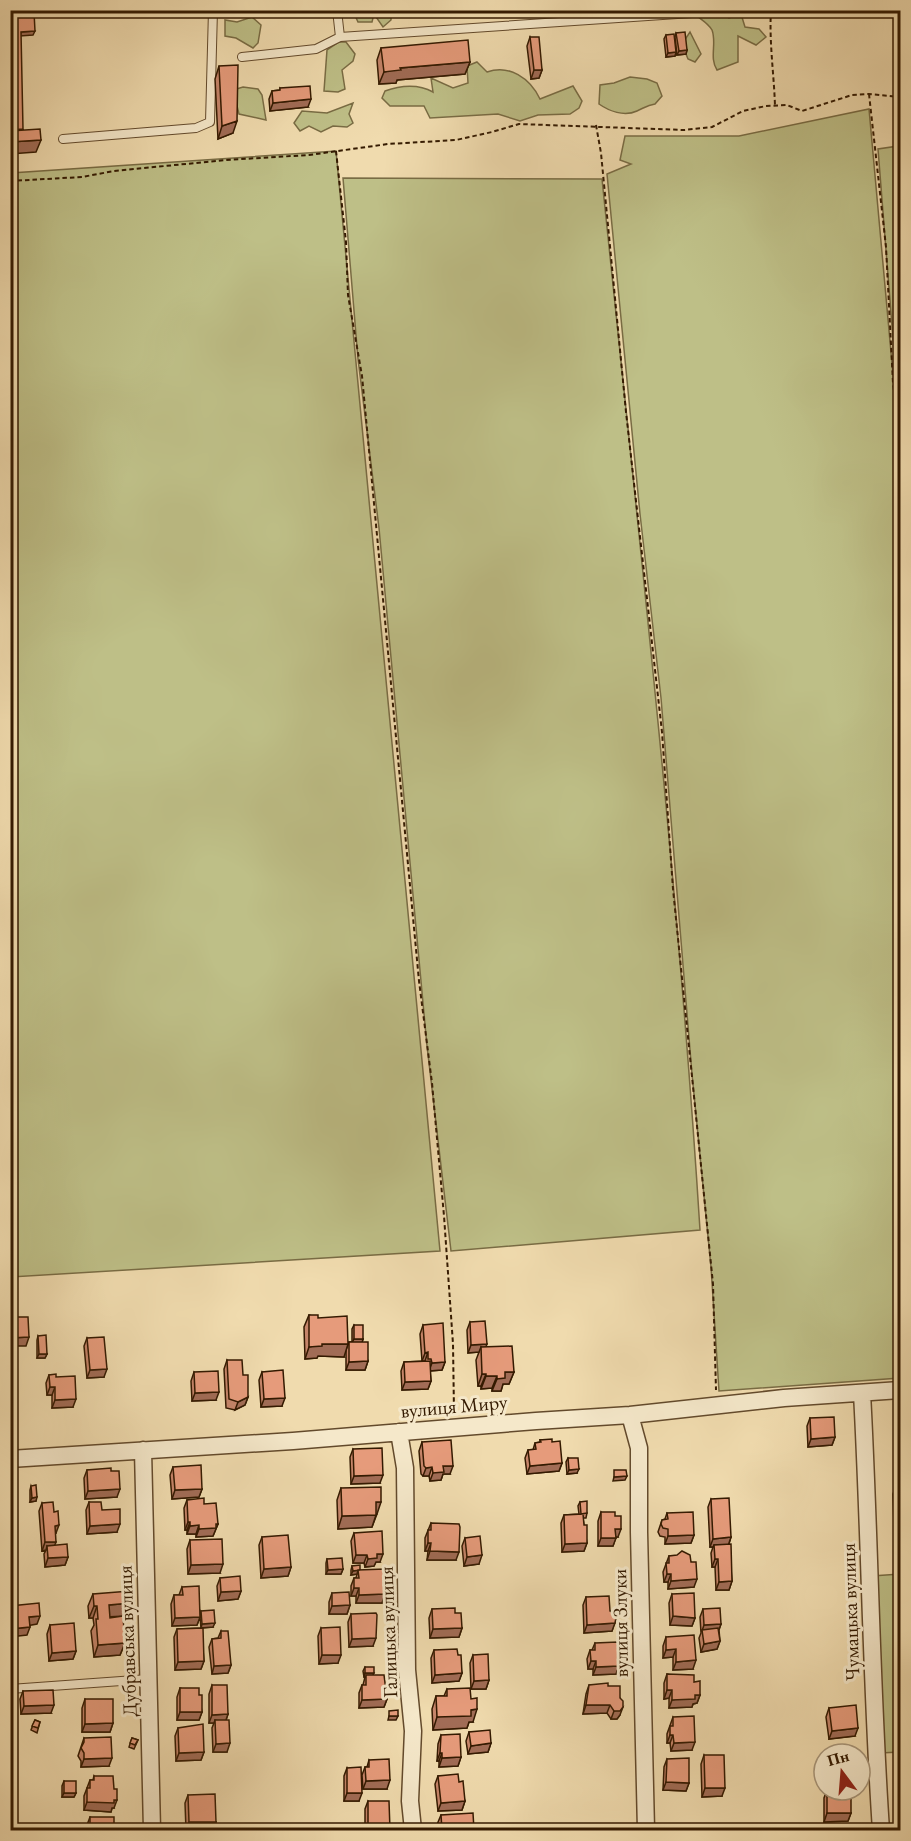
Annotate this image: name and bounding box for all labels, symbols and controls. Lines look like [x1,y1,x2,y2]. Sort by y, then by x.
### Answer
street label: вулиця Миру [400,1388,509,1424]
street label: Чумацька вулиця [835,1543,865,1681]
street label: Дубравська вулиця [111,1565,143,1717]
street label: Галицька вулиця [373,1566,403,1698]
street label: вулиця Злуки [606,1568,634,1677]
north arrow [812,1742,872,1802]
text: Пн [825,1745,851,1771]

